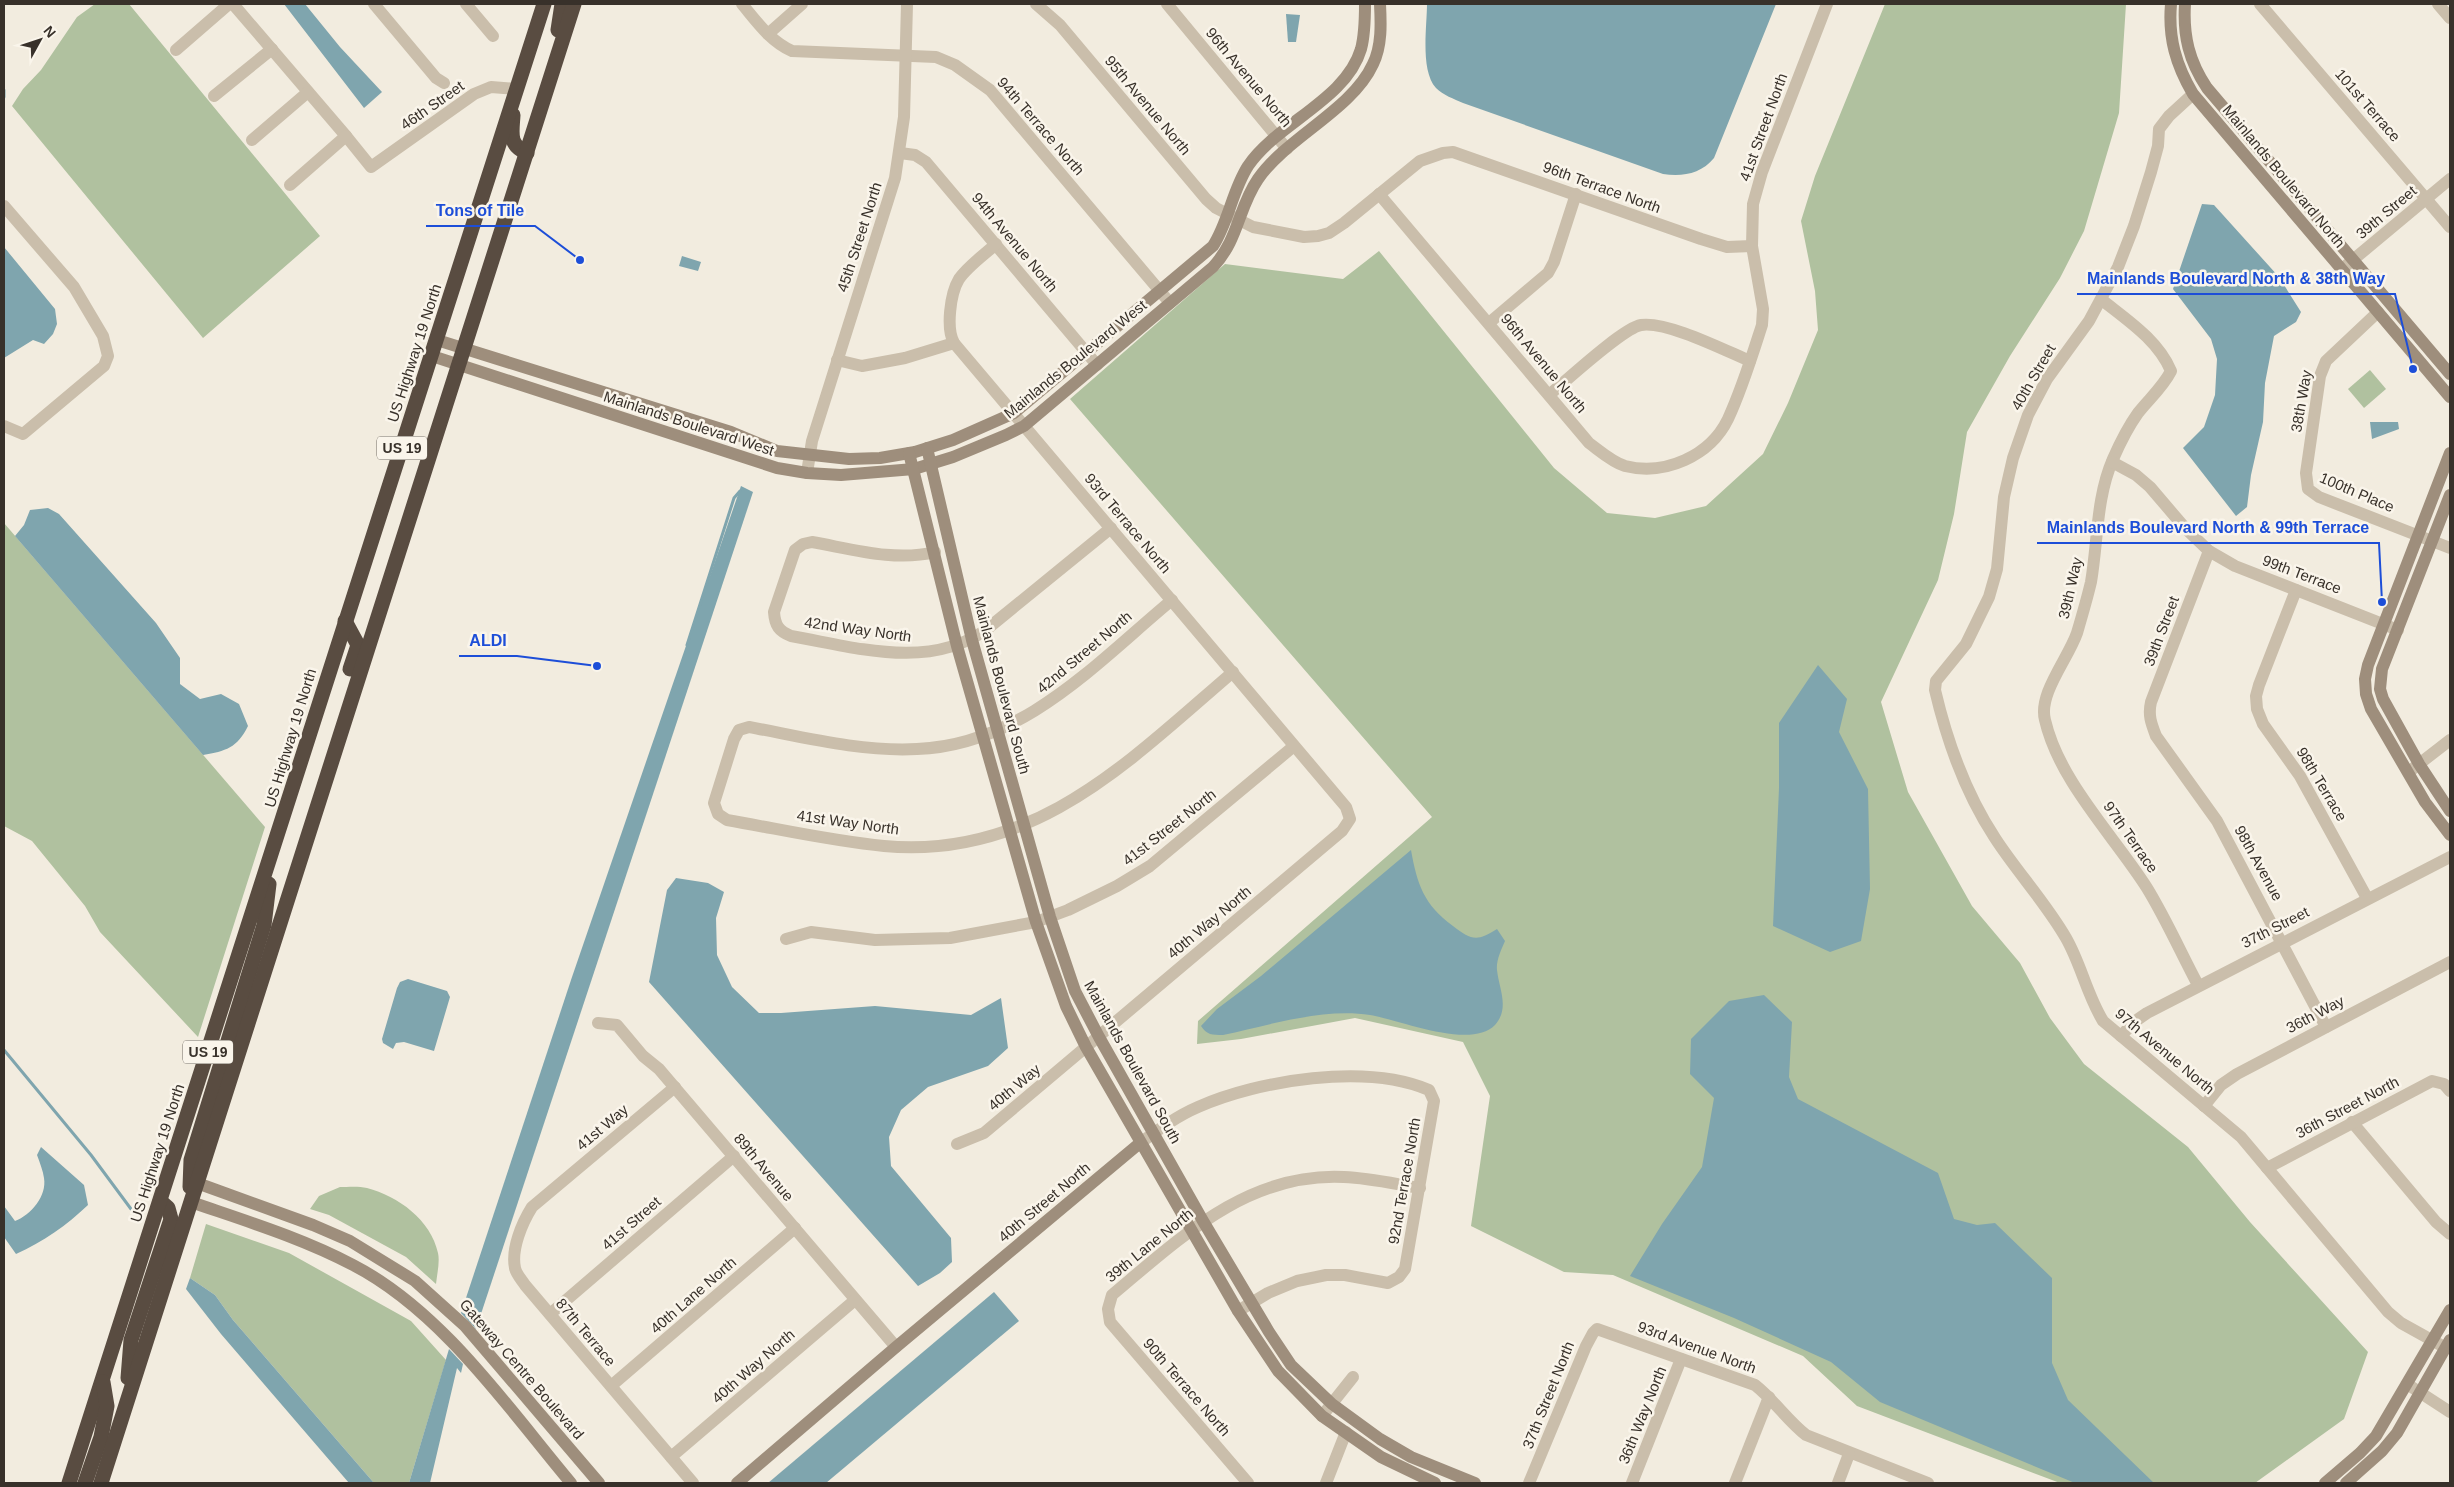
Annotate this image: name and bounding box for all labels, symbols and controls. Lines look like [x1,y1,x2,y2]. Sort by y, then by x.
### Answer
north arrow [15,15,65,65]
text: N [41,23,59,41]
street label: 96th Avenue North [1203,24,1295,130]
street label: 95th Avenue North [1102,52,1194,158]
street label: 101st Terrace [2332,65,2404,145]
street label: 41st Street North [1736,71,1790,183]
street label: 94th Terrace North [994,74,1088,178]
street label: 46th Street [397,77,468,133]
street label: Mainlands Boulevard North [2219,101,2349,251]
street label: 96th Terrace North [1541,158,1663,216]
street label: 45th Street North [833,180,885,294]
street label: 39th Street [2352,181,2420,242]
street label: 94th Avenue North [969,189,1061,295]
callout: Tons of Tile [426,195,535,226]
text: Tons of Tile [436,202,524,219]
callout: Mainlands Boulevard North & 38th Way [2077,263,2395,294]
text: Mainlands Boulevard North & 38th Way [2087,270,2385,287]
street label: US Highway 19 North [384,282,444,424]
street label: Mainlands Boulevard West [1000,296,1150,422]
street label: 96th Avenue North [1498,310,1590,416]
street label: 40th Street [2007,340,2059,413]
street label: 38th Way [2287,368,2315,433]
street label: Mainlands Boulevard West [602,387,777,459]
road number: US 19 [377,436,427,459]
street label: 100th Place [2317,469,2397,515]
street label: 93rd Terrace North [1081,470,1175,576]
callout: Mainlands Boulevard North & 99th Terrace [2037,512,2379,543]
text: Mainlands Boulevard North & 99th Terrace [2047,519,2369,536]
street label: 99th Terrace [2260,551,2344,597]
street label: 39th Way [2055,555,2085,621]
street label: 39th Street [2140,593,2182,668]
street label: Mainlands Boulevard South [970,594,1034,776]
street label: 42nd Street North [1033,607,1135,697]
street label: 42nd Way North [803,613,913,645]
callout: ALDI [459,625,517,656]
text: ALDI [469,632,507,649]
street label: US Highway 19 North [261,667,319,809]
street label: 98th Terrace [2293,744,2351,824]
street label: 41st Street North [1119,785,1219,869]
street label: 97th Terrace [2100,798,2162,876]
street label: 41st Way North [796,806,900,838]
street label: 98th Avenue [2231,823,2287,903]
street label: 40th Way North [1164,882,1254,962]
street label: 37th Street [2238,902,2312,951]
street label: Mainlands Boulevard South [1081,978,1185,1146]
street label: 36th Way [2283,992,2347,1036]
street label: 97th Avenue North [2112,1005,2218,1097]
road number: US 19 [183,1040,233,1064]
street label: 40th Way [984,1060,1044,1114]
street label: 36th Street North [2293,1073,2401,1141]
street label: US Highway 19 North [127,1082,187,1224]
street label: 41st Way [573,1100,632,1153]
street label: 92nd Terrace North [1385,1116,1423,1246]
street label: 89th Avenue [731,1130,797,1204]
street label: 40th Street North [995,1159,1093,1245]
street label: 41st Street [598,1192,665,1253]
street label: 39th Lane North [1102,1205,1196,1285]
street label: 40th Lane North [647,1253,739,1337]
street label: Gateway Centre Boulevard [457,1295,587,1443]
street label: 87th Terrace [553,1295,619,1369]
street label: 93rd Avenue North [1635,1318,1759,1376]
street label: 40th Way North [708,1326,798,1406]
street label: 90th Terrace North [1140,1335,1234,1439]
street label: 37th Street North [1519,1339,1577,1451]
street label: 36th Way North [1615,1364,1669,1466]

